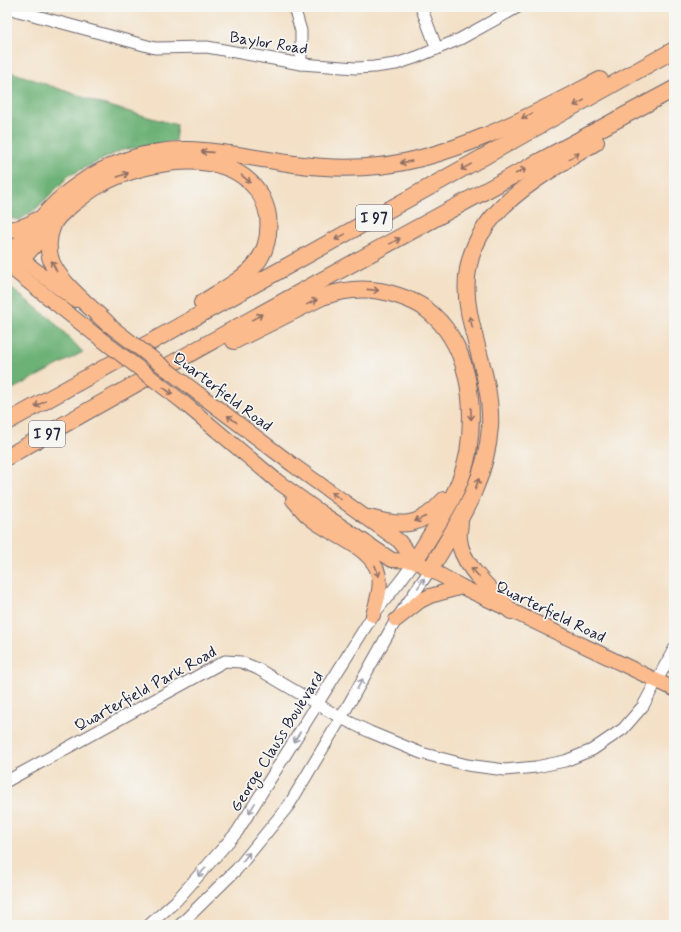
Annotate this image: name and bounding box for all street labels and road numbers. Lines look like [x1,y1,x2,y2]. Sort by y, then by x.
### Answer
street label: Baylor Road [228,27,309,60]
road number: I 97 [356,205,392,231]
street label: Quarterfield Road [168,348,276,437]
road number: I 97 [29,421,65,447]
street label: Quarterfield Road [492,577,609,648]
street label: Quarterfield Park Road [71,642,220,737]
street label: George Clauss Boulevard [226,668,330,816]

